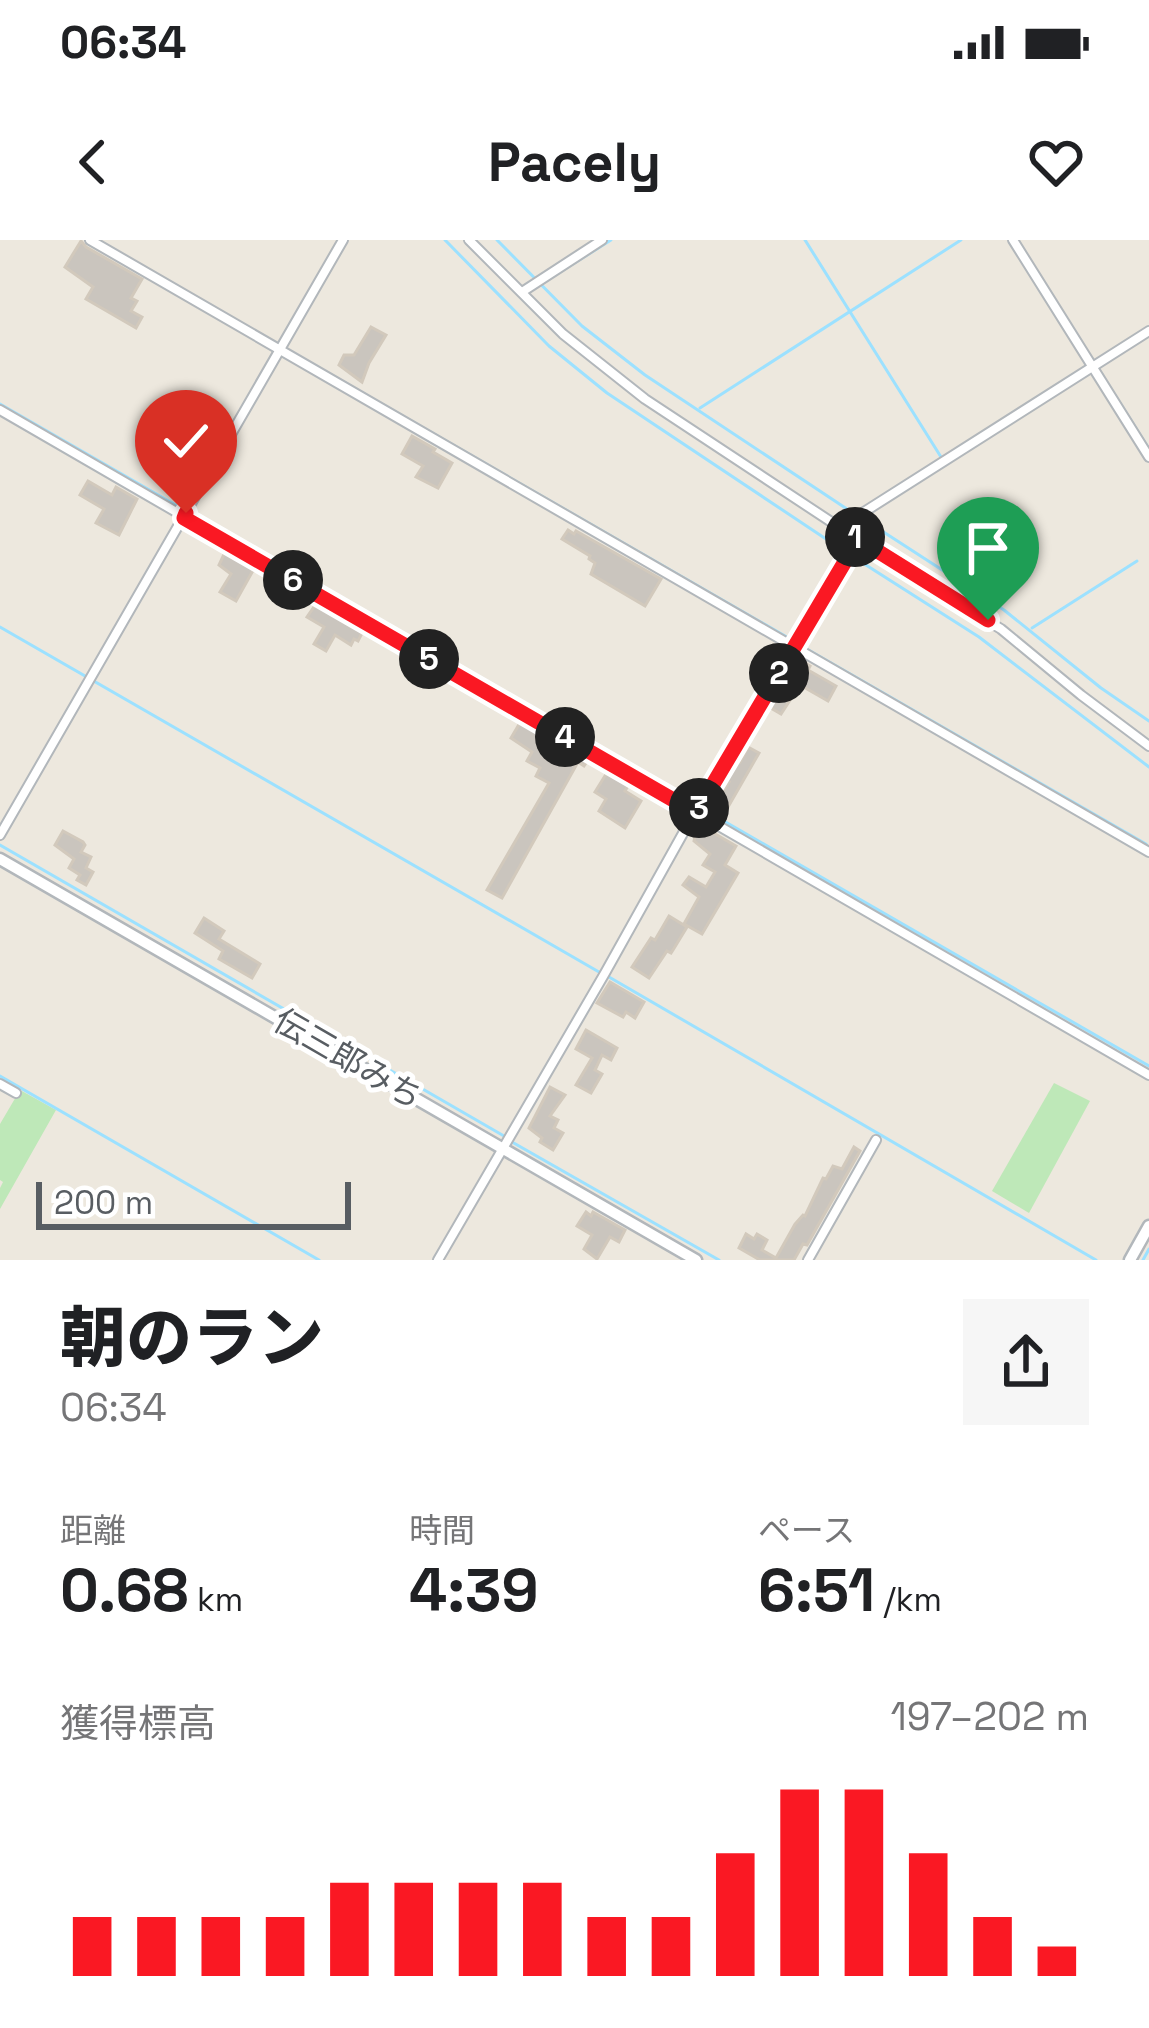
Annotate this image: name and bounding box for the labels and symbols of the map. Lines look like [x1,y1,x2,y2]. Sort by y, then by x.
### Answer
pin [135,390,237,513]
pin [937,497,1039,620]
pin: 1 [825,507,885,567]
pin: 6 [263,550,323,610]
pin: 5 [399,629,459,689]
pin: 2 [749,643,809,703]
pin: 4 [535,707,595,767]
pin: 3 [669,778,729,838]
street label: 伝三郎みち [266,1000,430,1118]
scale bar [36,1176,351,1229]

